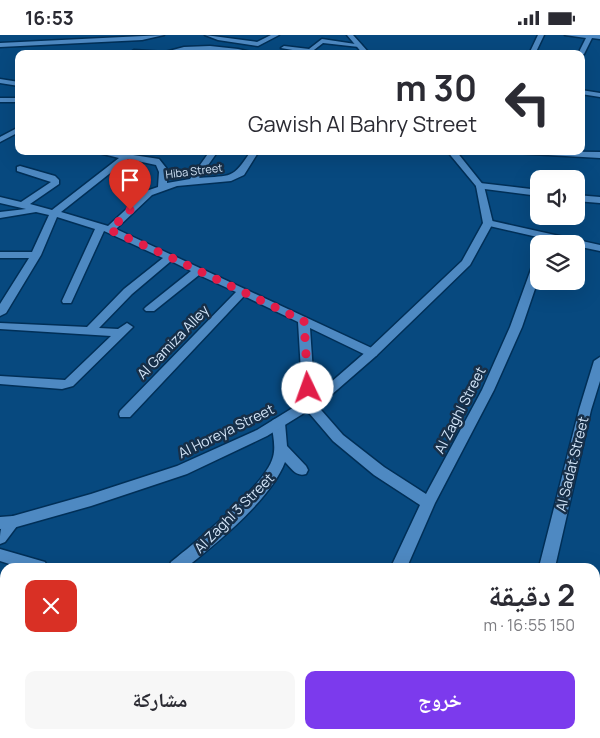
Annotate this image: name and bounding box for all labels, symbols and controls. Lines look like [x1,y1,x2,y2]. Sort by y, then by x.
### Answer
text: 16:53 [25,5,74,31]
text: 30 m [395,64,477,112]
icon: left [495,70,560,135]
text: Gawish Al Bahry Street [248,109,477,139]
pin [109,159,151,210]
street label: Hiba Street [165,160,223,181]
icon: arrive [116,166,144,194]
map controls [530,170,585,290]
button: sound [530,170,585,225]
button: layers [530,235,585,290]
street label: Al Gamiza Alley [132,300,213,383]
position arrow [281,361,333,413]
street label: Al Zaghl Street [430,363,490,456]
street label: Al Horeya Street [175,399,277,462]
street label: Al Sadat Street [551,414,593,513]
street label: Al Zaghl 3 Street [190,468,278,557]
text: 2 دقيقة [488,574,575,615]
button: close [25,580,77,632]
text: 150 m · 16:55 [484,614,575,636]
button: مشاركة [25,671,295,729]
button: خروج [305,671,575,729]

